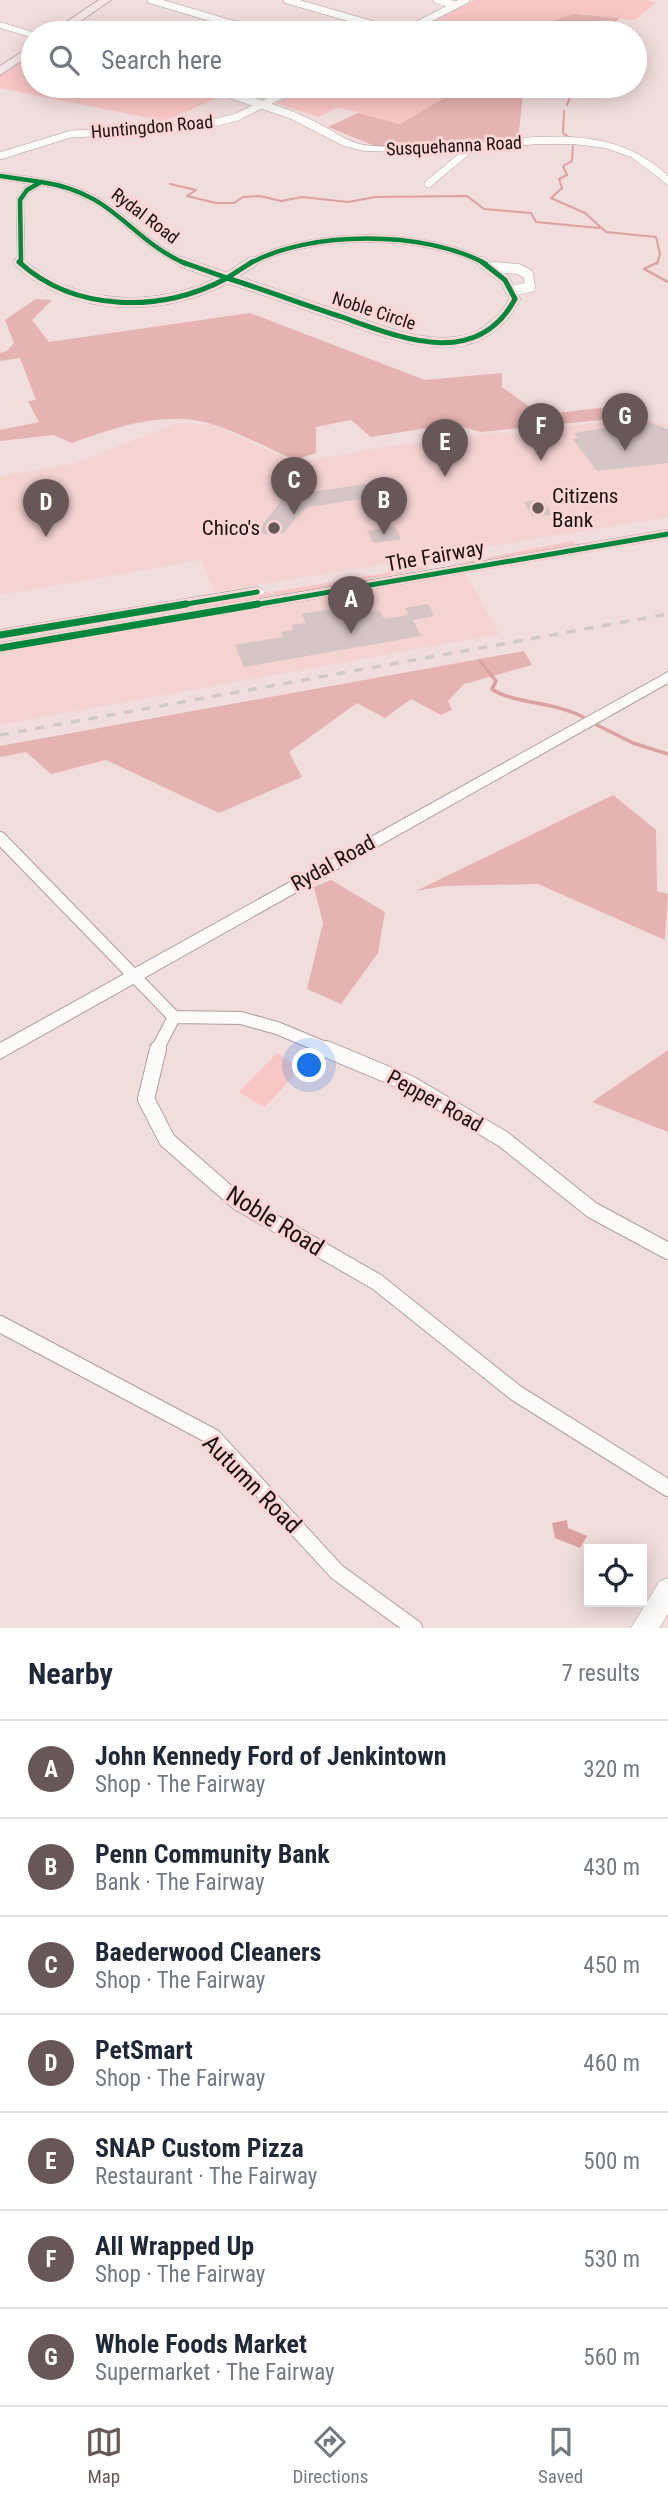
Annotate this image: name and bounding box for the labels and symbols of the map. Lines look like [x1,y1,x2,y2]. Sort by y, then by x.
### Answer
street label: Huntingdon Road [90,111,214,142]
street label: Susquehanna Road [385,131,522,160]
street label: Rydal Road [107,183,183,248]
street label: Noble Circle [330,287,418,334]
pin: G [602,393,648,451]
pin: F [518,403,564,461]
pin: E [422,419,468,477]
pin: C [271,457,317,515]
pin: B [361,477,407,535]
pin: D [23,479,69,537]
place label: Citizens Bank [552,484,618,532]
marker: Citizens Bank [530,500,546,516]
place label: Chico's [202,516,260,540]
marker: Chico's [266,520,282,536]
street label: The Fairway [384,536,486,576]
pin: A [328,576,374,634]
street label: Rydal Road [287,830,379,896]
your location [292,1048,326,1082]
street label: Pepper Road [383,1065,487,1137]
street label: Noble Road [221,1180,329,1262]
street label: Autumn Road [197,1429,307,1539]

